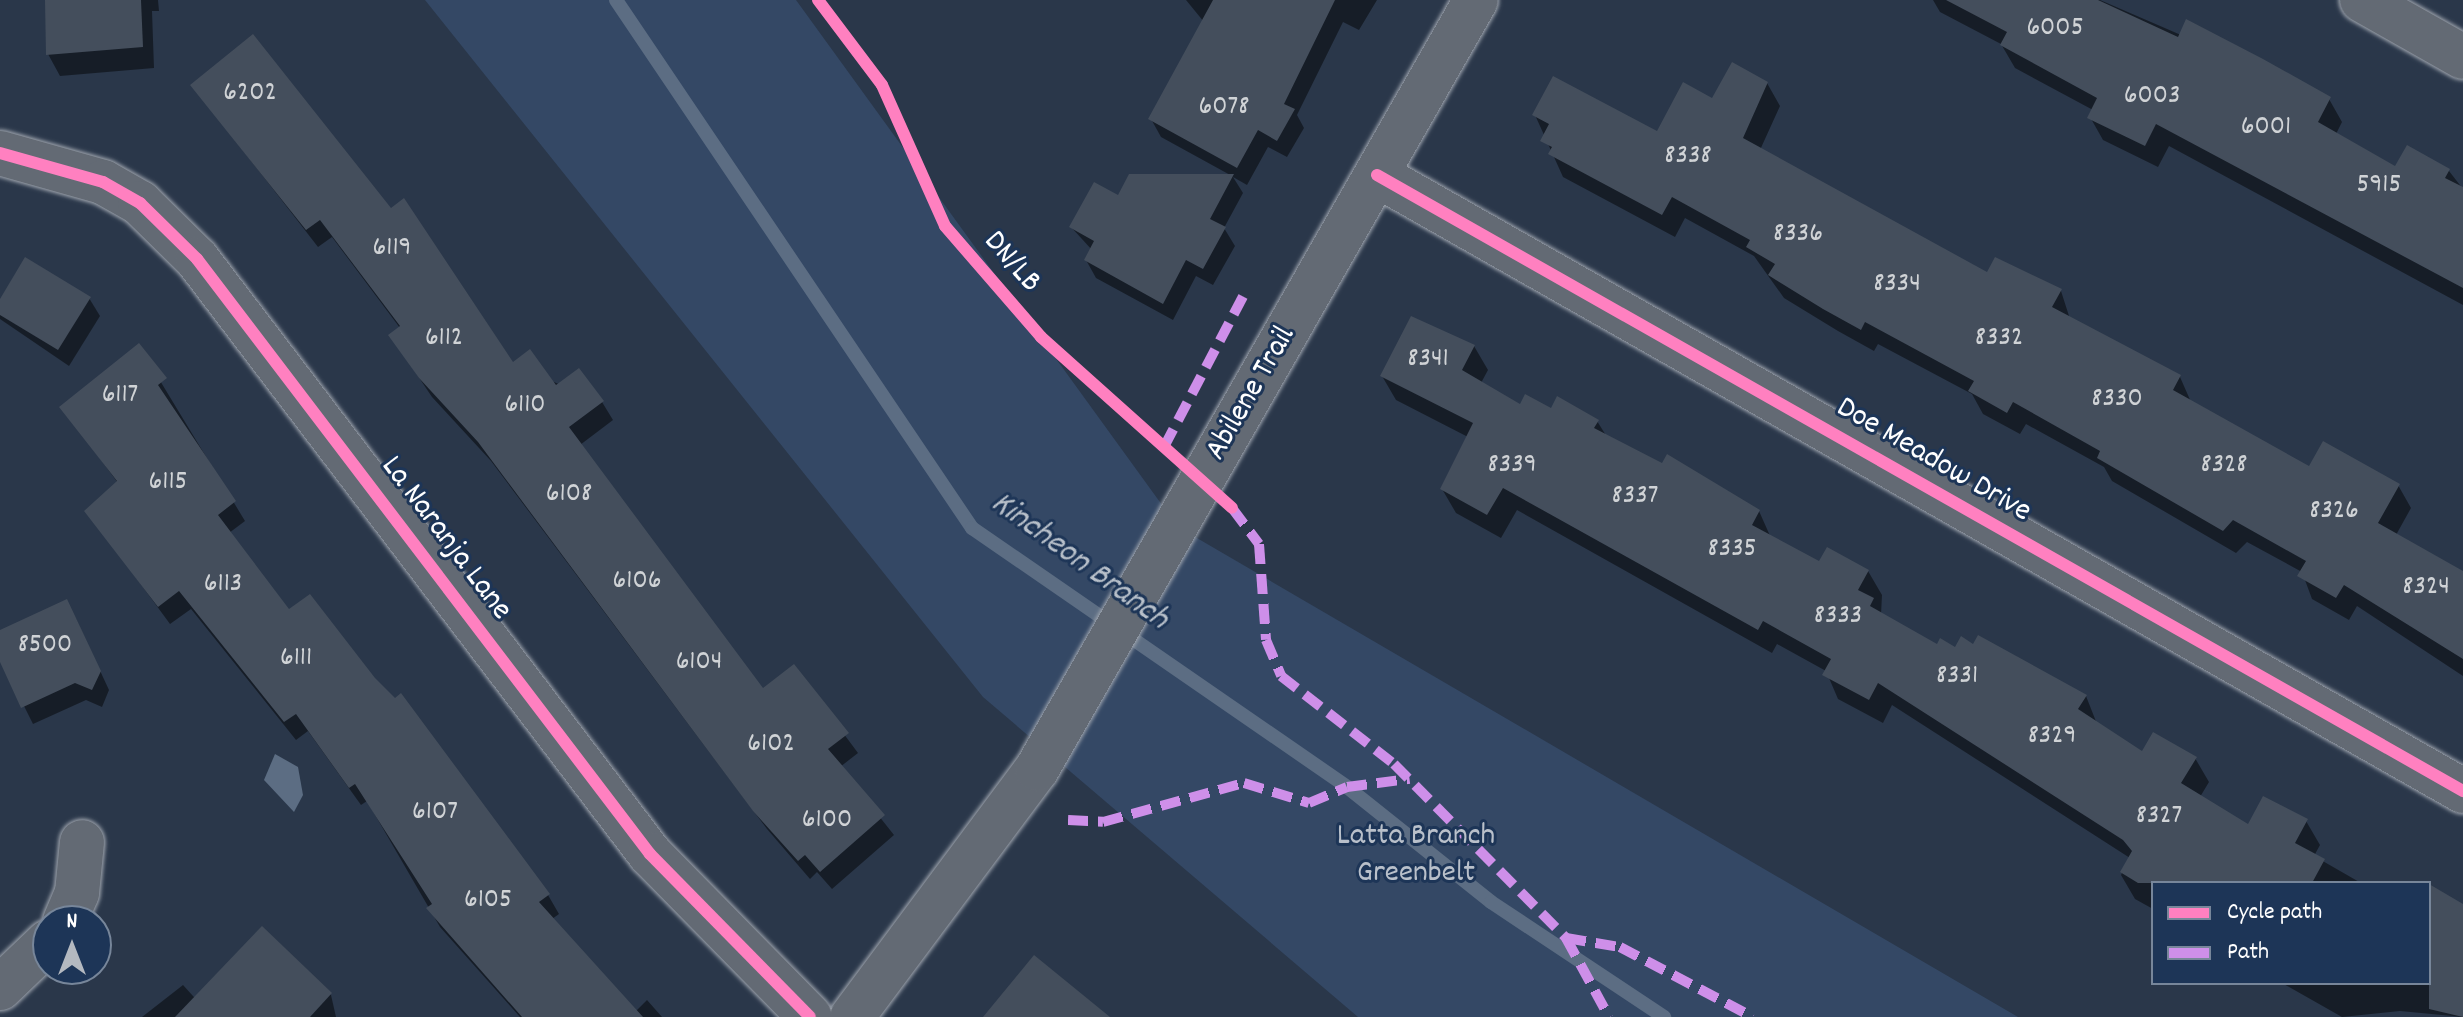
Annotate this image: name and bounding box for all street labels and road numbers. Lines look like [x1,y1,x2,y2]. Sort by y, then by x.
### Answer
street label: DN/LB [974,224,1048,302]
street label: Abilene Trail [1198,320,1306,468]
street label: Doe Meadow Drive [1829,390,2037,532]
street label: La Naranja Lane [371,449,519,629]

